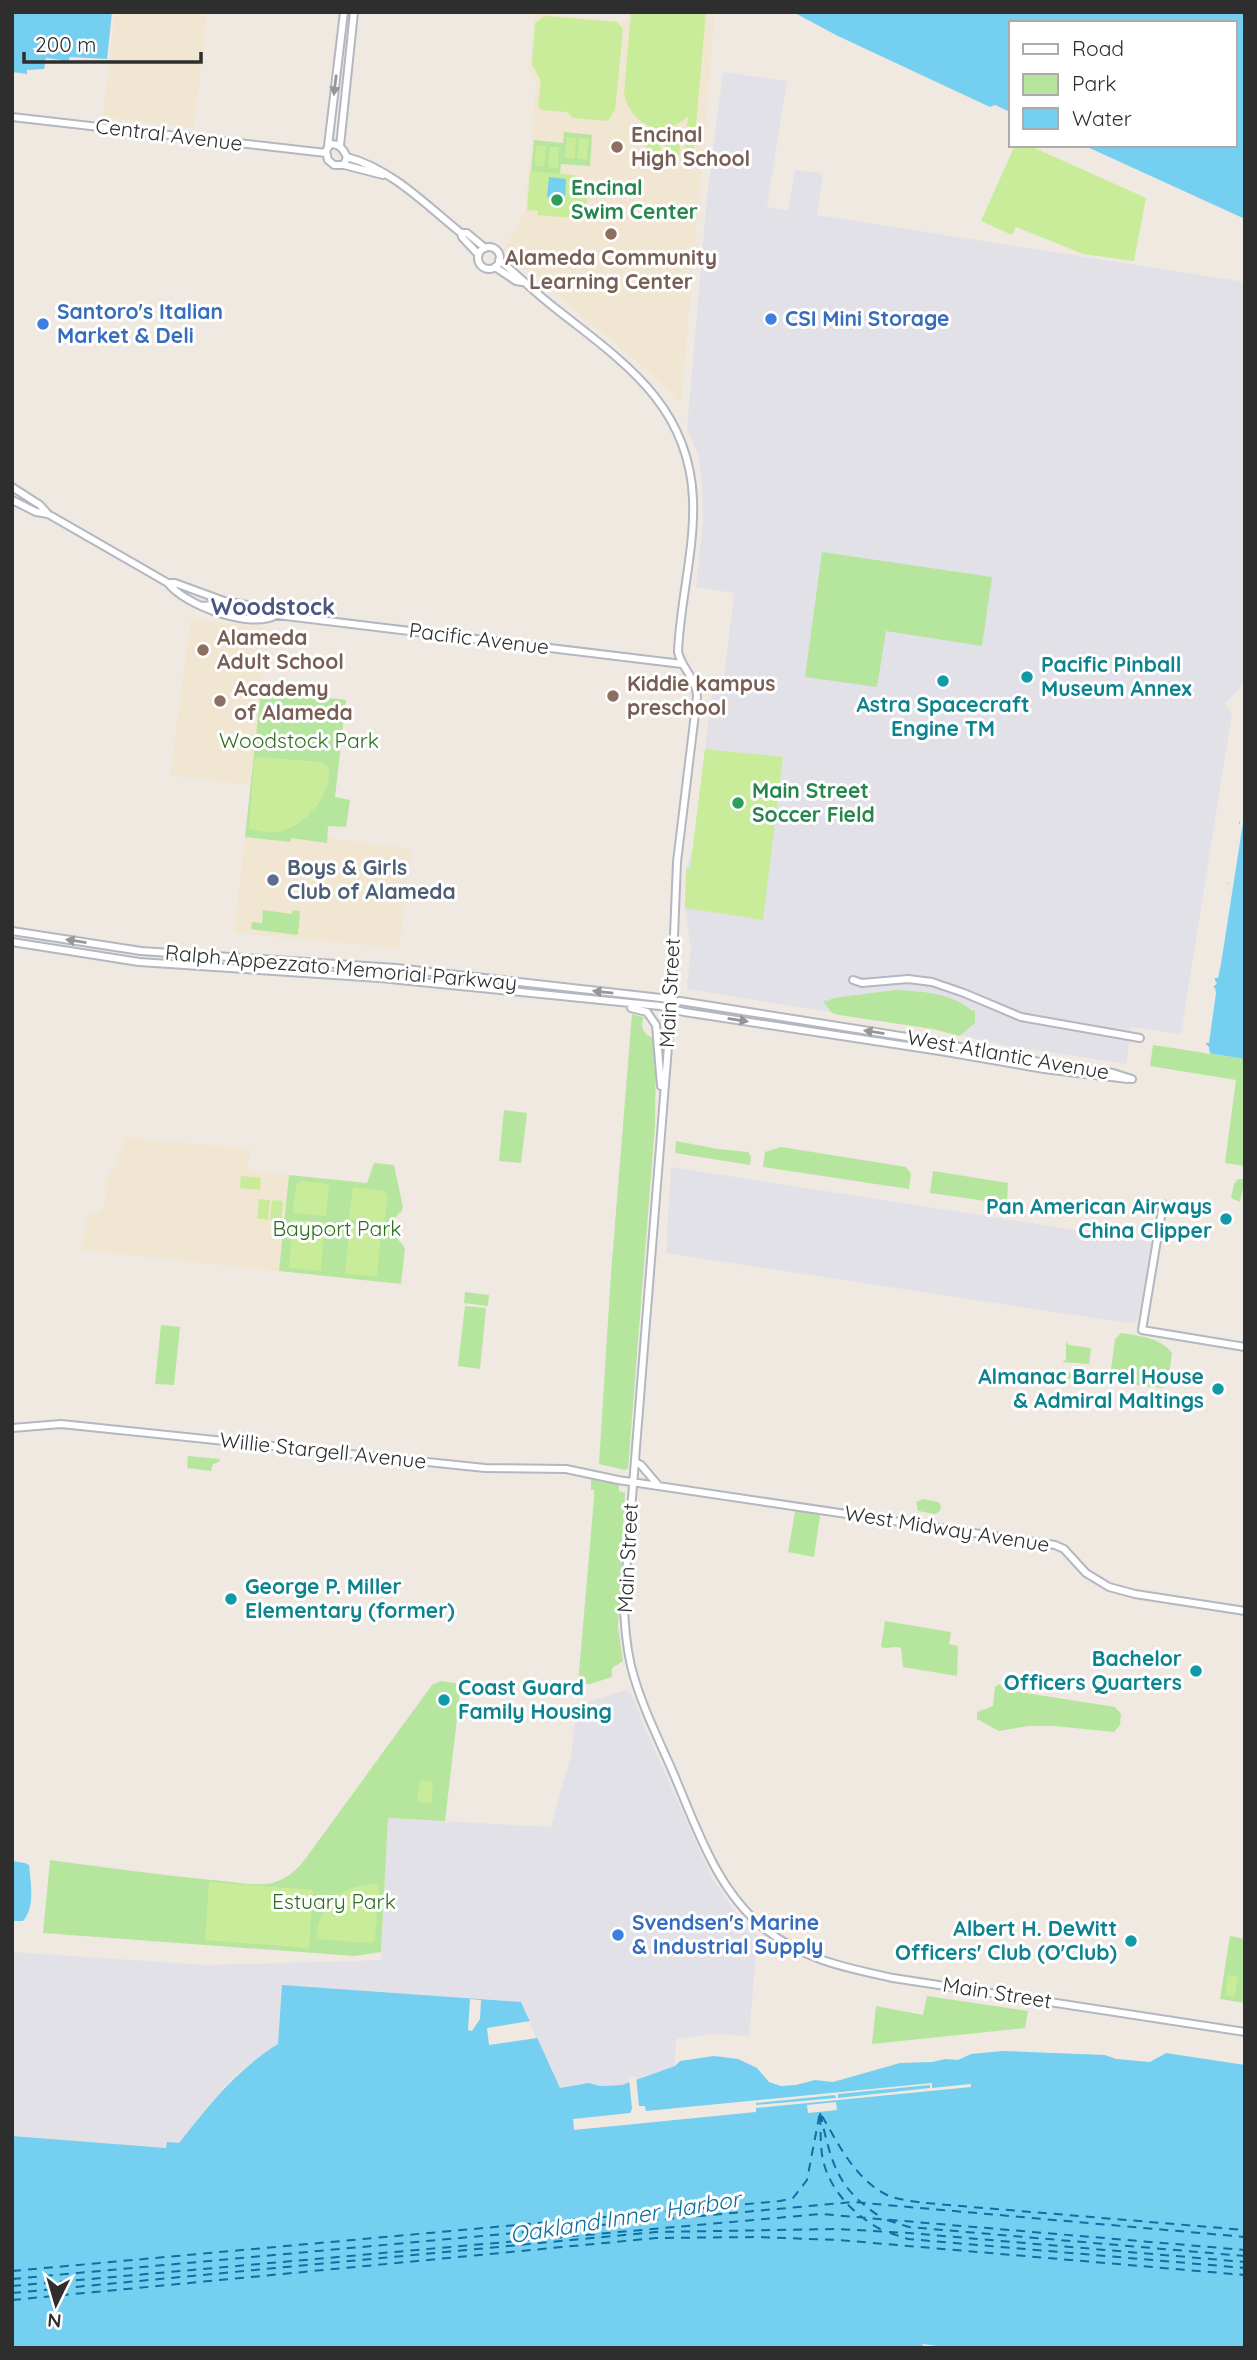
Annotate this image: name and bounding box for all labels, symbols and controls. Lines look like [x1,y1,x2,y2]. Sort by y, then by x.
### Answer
scale bar [24,21,201,65]
legend [1009,21,1236,147]
text: 200 m [35,31,97,57]
text: Road [1072,35,1124,61]
text: Park [1072,70,1116,96]
one-way arrow [329,74,340,96]
text: Water [1072,105,1132,131]
street label: Central Avenue [94,112,244,156]
place label: Encinal High School [631,121,750,171]
marker: Encinal High School [609,139,625,155]
place label: Encinal Swim Center [571,174,698,224]
marker: Encinal Swim Center [549,192,565,208]
marker: Alameda Community Learning Center [603,226,619,242]
place label: Alameda Community Learning Center [505,244,717,294]
place label: Santoro's Italian Market & Deli [57,298,223,348]
place label: CSI Mini Storage [785,305,949,331]
marker: CSI Mini Storage [763,311,779,327]
marker: Santoro's Italian Market & Deli [35,316,51,332]
district label: Woodstock [211,592,335,621]
street label: Pacific Avenue [408,617,551,660]
place label: Alameda Adult School [217,624,344,674]
marker: Alameda Adult School [195,642,211,658]
place label: Pacific Pinball Museum Annex [1041,651,1192,701]
marker: Pacific Pinball Museum Annex [1019,669,1035,685]
place label: Kiddie kampus preschool [627,670,775,720]
marker: Astra Spacecraft Engine TM [935,673,951,689]
place label: Academy of Alameda [234,675,353,725]
marker: Kiddie kampus preschool [605,688,621,704]
place label: Astra Spacecraft Engine TM [856,691,1030,741]
marker: Academy of Alameda [212,693,228,709]
park label: Woodstock Park [219,727,379,753]
place label: Main Street Soccer Field [752,777,875,827]
marker: Main Street Soccer Field [730,795,746,811]
place label: Boys & Girls Club of Alameda [287,854,456,904]
marker: Boys & Girls Club of Alameda [265,872,281,888]
one-way arrow [65,935,87,946]
street label: Main Street [653,937,685,1048]
street label: Ralph Appezzato Memorial Parkway [164,939,518,995]
one-way arrow [592,987,614,998]
one-way arrow [727,1015,749,1026]
street label: West Atlantic Avenue [905,1023,1111,1085]
one-way arrow [863,1027,885,1038]
place label: Pan American Airways China Clipper [986,1193,1212,1243]
marker: Pan American Airways China Clipper [1218,1211,1234,1227]
park label: Bayport Park [272,1215,402,1241]
place label: Almanac Barrel House & Admiral Maltings [978,1363,1204,1413]
marker: Almanac Barrel House & Admiral Maltings [1210,1381,1226,1397]
street label: Willie Stargell Avenue [218,1426,428,1474]
street label: West Midway Avenue [843,1499,1052,1557]
street label: Main Street [611,1502,643,1613]
place label: George P. Miller Elementary (former) [245,1573,455,1623]
marker: George P. Miller Elementary (former) [223,1591,239,1607]
place label: Bachelor Officers Quarters [1004,1645,1182,1695]
marker: Bachelor Officers Quarters [1188,1663,1204,1679]
place label: Coast Guard Family Housing [458,1674,612,1724]
marker: Coast Guard Family Housing [436,1692,452,1708]
park label: Estuary Park [272,1888,396,1914]
place label: Svendsen's Marine & Industrial Supply [632,1909,823,1959]
place label: Albert H. DeWitt Officers' Club (O'Club) [895,1915,1117,1965]
marker: Svendsen's Marine & Industrial Supply [610,1927,626,1943]
marker: Albert H. DeWitt Officers' Club (O'Club) [1123,1933,1139,1949]
street label: Main Street [941,1971,1053,2013]
water label: Oakland Inner Harbor [508,2183,745,2249]
north arrow [21,2269,91,2339]
text: N [47,2308,63,2333]

